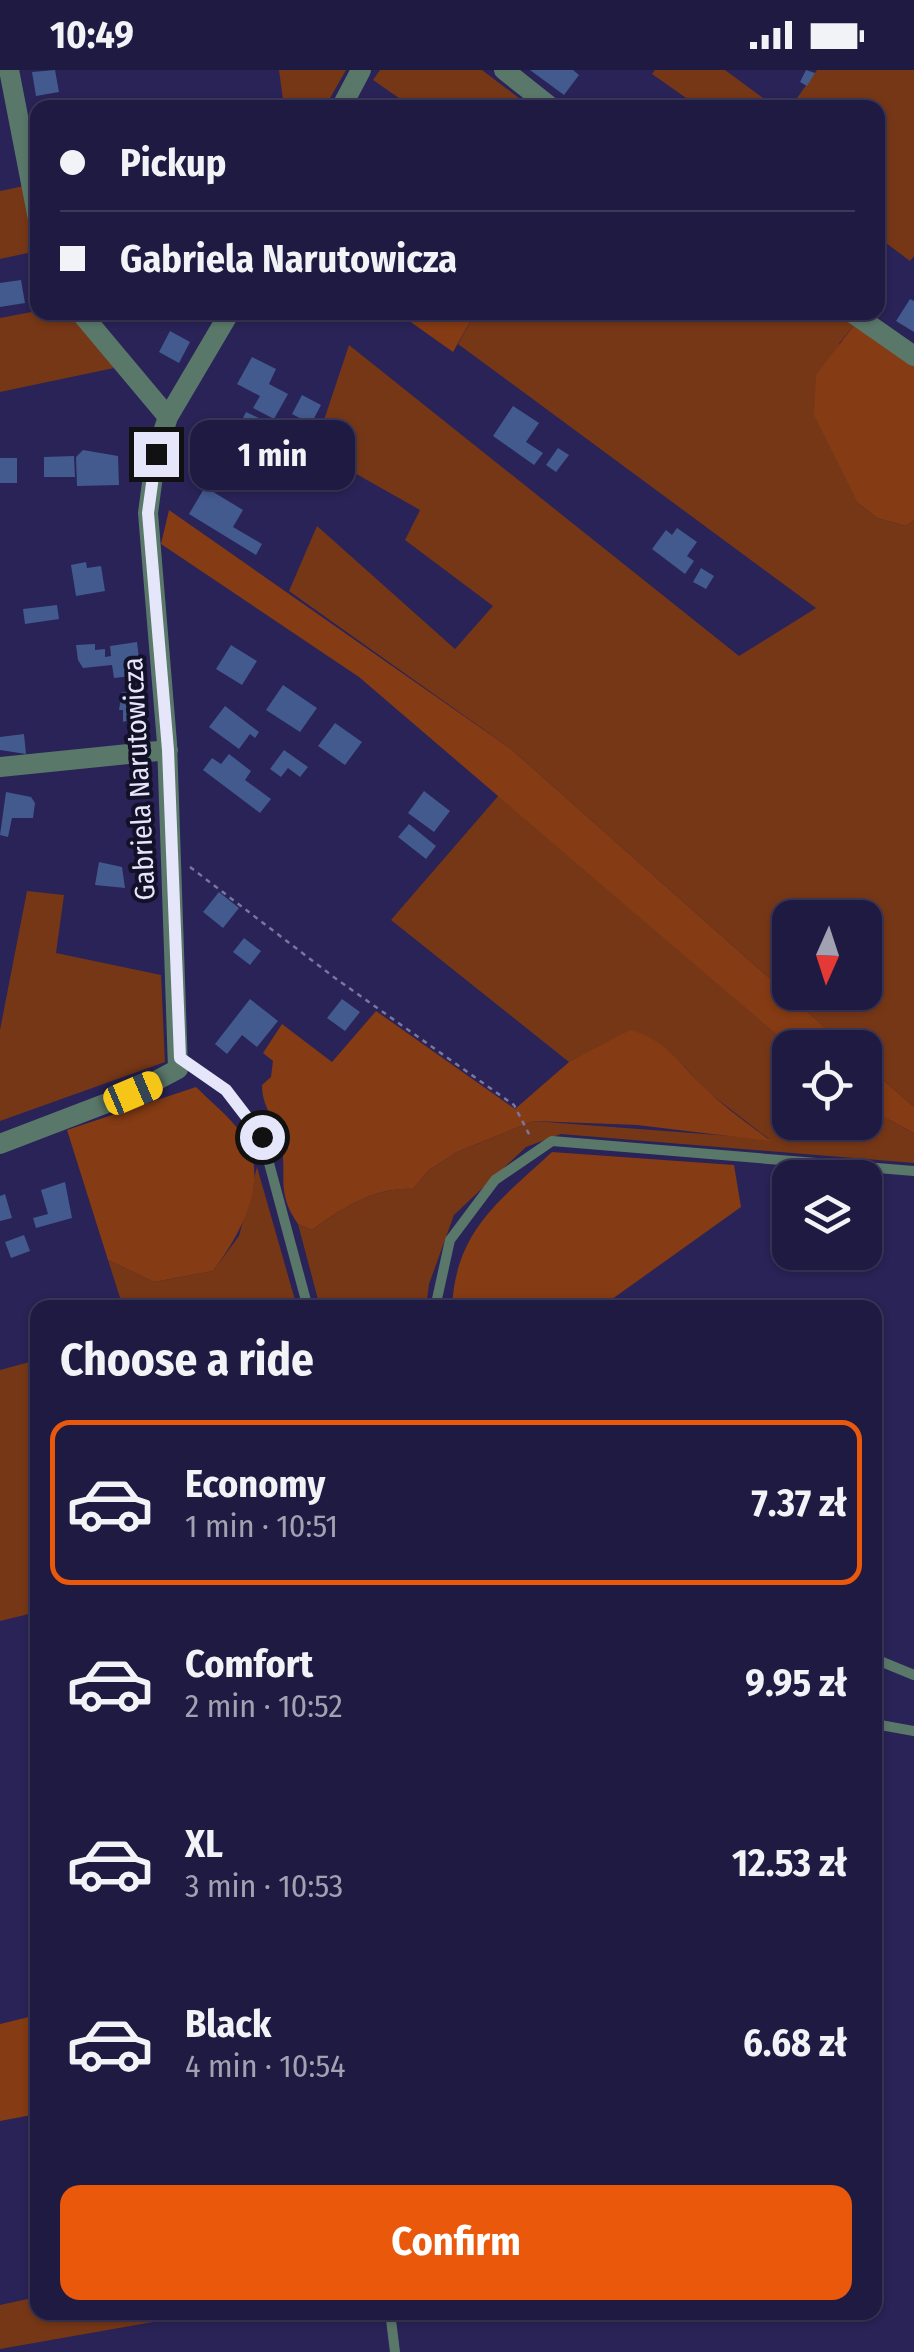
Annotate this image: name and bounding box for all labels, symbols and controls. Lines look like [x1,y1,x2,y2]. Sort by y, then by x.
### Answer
text: 10:49 [50,12,134,58]
text: Pickup [120,140,226,186]
text: Gabriela Narutowicza [120,236,457,282]
callout: 1 min [191,419,356,489]
route end [134,432,179,477]
text: 1 min [238,436,307,474]
street label: Gabriela Narutowicza [116,657,162,901]
north arrow [772,900,882,1010]
map controls [772,900,882,1270]
button: locate [772,1030,882,1140]
car [100,1067,166,1119]
route start [240,1115,285,1160]
button: layers [772,1160,882,1270]
text: Choose a ride [60,1333,314,1387]
icon: car [65,1458,155,1548]
text: Economy [185,1461,325,1507]
text: 7.37 zł [752,1480,847,1526]
text: 1 min · 10:51 [185,1507,338,1545]
icon: car [65,1638,155,1728]
text: Comfort [185,1641,313,1687]
text: 9.95 zł [745,1660,847,1706]
text: 2 min · 10:52 [185,1687,343,1725]
icon: car [65,1818,155,1908]
text: XL [185,1821,223,1867]
text: 12.53 zł [732,1840,847,1886]
text: 3 min · 10:53 [185,1867,343,1905]
icon: car [65,1998,155,2088]
text: Black [185,2001,271,2047]
text: 6.68 zł [743,2020,847,2066]
text: 4 min · 10:54 [185,2047,346,2085]
button: Confirm [60,2185,852,2300]

